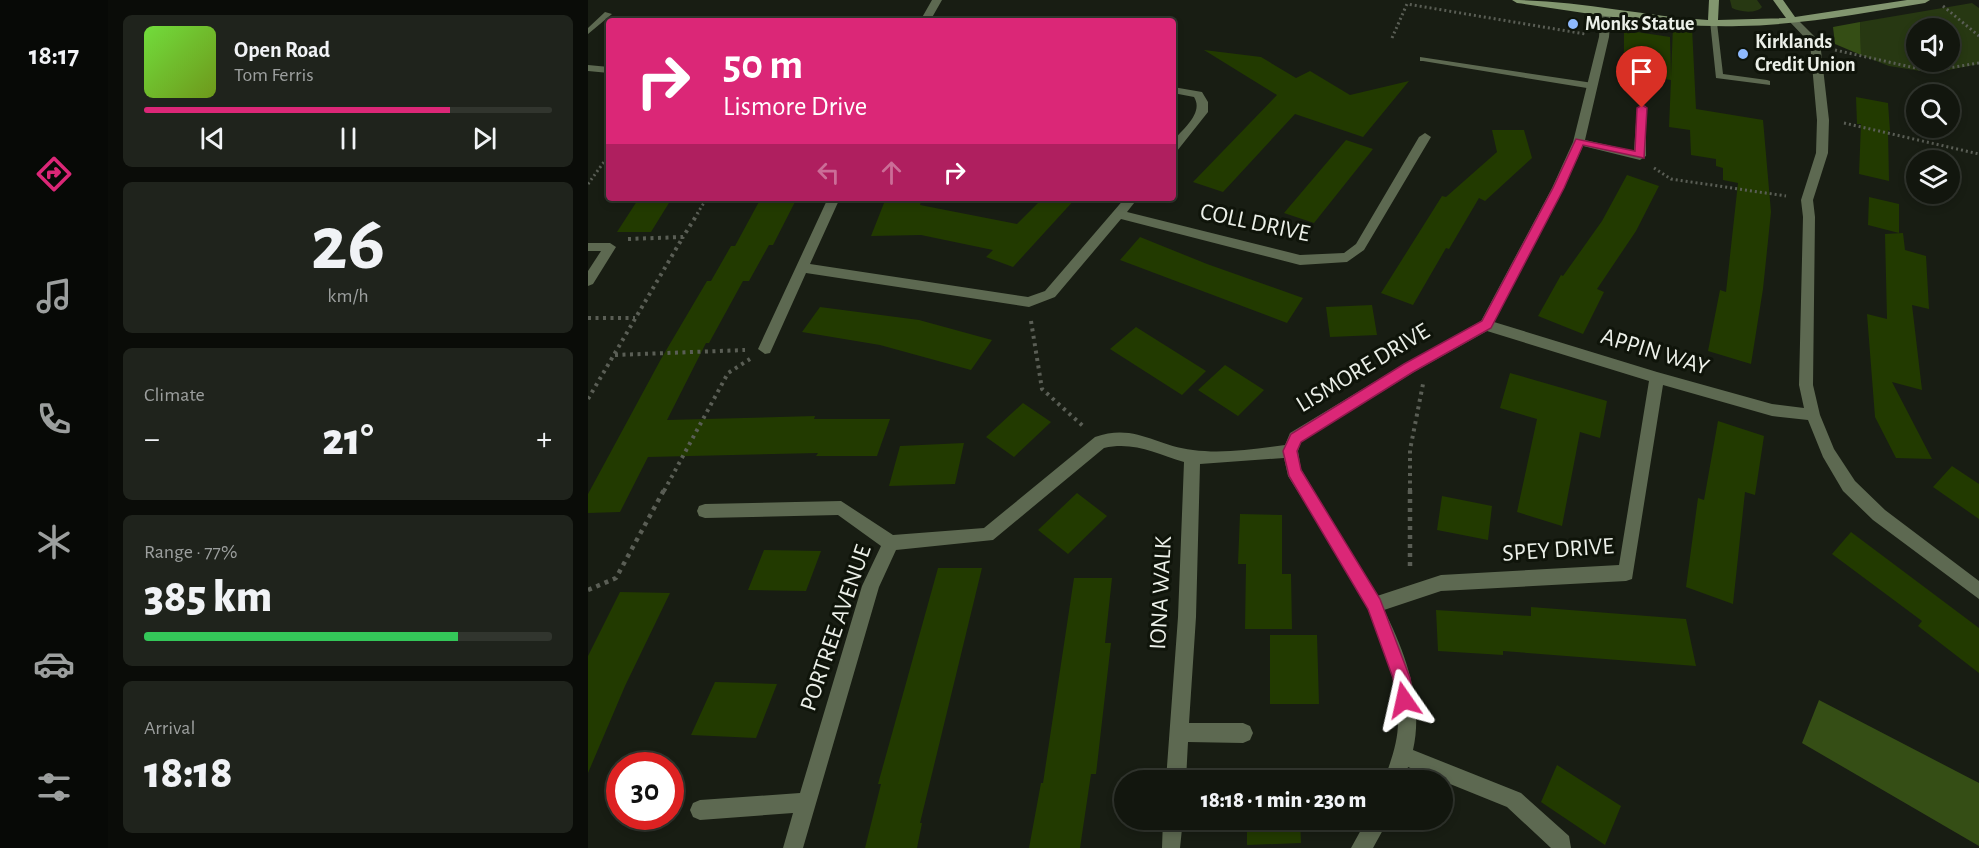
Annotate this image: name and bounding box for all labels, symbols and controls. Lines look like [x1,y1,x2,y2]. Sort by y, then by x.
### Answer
place label: Monks Statue [1585,14,1695,34]
marker: Monks Statue [1566,17,1580,31]
map controls [1906,18,1960,204]
button: sound [1906,18,1960,72]
place label: Kirklands Credit Union [1755,32,1856,75]
text: Open Road [234,39,330,61]
text: 18:17 [29,42,79,69]
icon: right [624,42,702,120]
text: 50 m [723,44,803,86]
pin [1616,46,1667,108]
marker: Kirklands Credit Union [1736,47,1750,61]
icon: arrive [1625,55,1658,88]
text: Tom Ferris [234,65,314,85]
button: search [1906,84,1960,138]
text: Lismore Drive [723,93,867,120]
icon: previous [196,122,229,155]
icon: pause [332,122,365,155]
icon: next [468,122,501,155]
button: layers [1906,150,1960,204]
icon: directions [33,153,75,195]
icon: left [812,156,845,189]
icon: ahead [875,156,908,189]
icon: right [938,156,971,189]
street label: COLL DRIVE [1198,200,1312,246]
text: 26 [311,206,385,284]
icon: music [33,275,75,317]
text: km/h [327,286,369,306]
street label: LISMORE DRIVE [1292,319,1434,417]
street label: APPIN WAY [1598,324,1712,380]
text: Climate [144,385,205,405]
icon: phone [33,398,75,440]
text: 21° [322,418,374,463]
text: − [144,423,160,456]
text: + [536,423,552,456]
icon: climate [33,521,75,563]
street label: SPEY DRIVE [1501,534,1615,566]
street label: IONA WALK [1146,535,1176,650]
text: Range · 77% [144,542,237,562]
street label: PORTREE AVENUE [796,542,876,714]
text: 385 km [144,575,272,620]
icon: car [33,643,75,685]
position arrow [1372,668,1436,732]
text: Arrival [144,718,195,738]
text: 18:18 [144,751,233,796]
speed limit sign: 30 [606,752,684,830]
icon: filters [33,766,75,808]
text: 18:18 · 1 min · 230 m [1201,789,1366,811]

